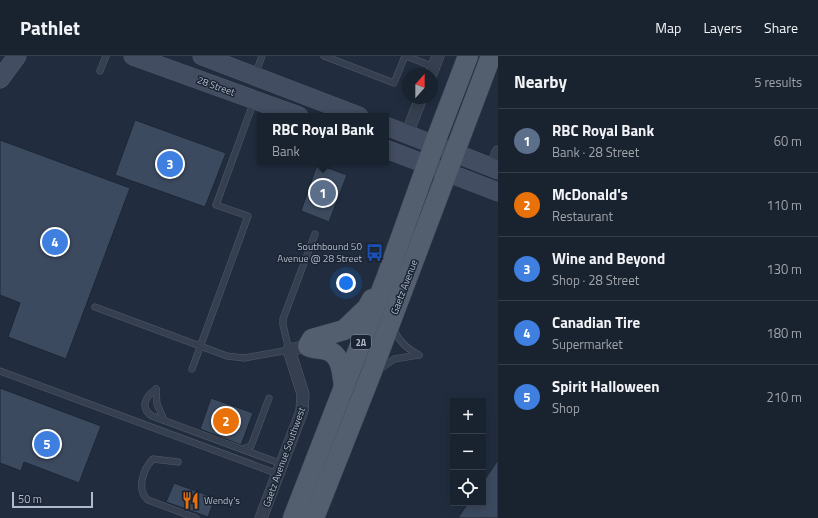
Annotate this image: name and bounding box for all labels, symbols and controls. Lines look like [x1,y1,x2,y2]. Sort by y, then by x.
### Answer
text: Pathlet [20,13,80,42]
text: Map [655,17,681,38]
text: Layers [703,17,742,38]
text: Share [764,17,798,38]
north arrow [402,68,438,104]
text: Nearby [514,69,567,95]
street label: 28 Street [195,72,237,100]
text: 5 results [754,72,802,92]
popup [257,113,389,165]
text: RBC Royal Bank [272,118,374,141]
text: RBC Royal Bank [552,119,654,142]
text: 1 [523,131,531,151]
text: 60 m [774,131,802,151]
text: Bank [272,141,300,161]
text: Bank · 28 Street [552,142,639,162]
pin: 3 [157,149,183,179]
pin: 1 [310,178,336,208]
text: McDonald's [552,183,628,206]
text: 2 [523,195,531,215]
text: 110 m [766,195,802,215]
text: Restaurant [552,206,613,226]
pin: 4 [42,227,68,257]
place label: Southbound 50 Avenue @ 28 Street [277,239,362,266]
bus stop icon: Southbound 50 Avenue @ 28 Street [365,242,385,262]
text: Wine and Beyond [552,247,665,270]
street label: Gaetz Avenue [387,257,421,317]
text: 3 [523,259,531,279]
text: 130 m [766,259,802,279]
text: Shop · 28 Street [552,270,639,290]
your location [336,273,356,293]
text: Canadian Tire [552,311,640,334]
text: 4 [523,323,531,343]
text: 180 m [766,323,802,343]
text: Supermarket [552,334,623,354]
road number: 2A [351,335,371,349]
text: Spirit Halloween [552,375,659,398]
text: 5 [523,387,531,407]
text: 210 m [766,387,802,407]
map controls [450,398,486,506]
button: + [450,398,486,434]
text: Shop [552,398,580,418]
street label: Gaetz Avenue Southwest [259,404,309,509]
pin: 2 [213,406,239,436]
pin: 5 [34,429,60,459]
button: − [450,434,486,470]
button: locate [450,470,486,506]
scale bar [12,490,93,509]
restaurant icon: Wendy's [181,490,201,510]
text: 50 m [18,491,42,507]
place label: Wendy's [204,493,240,508]

